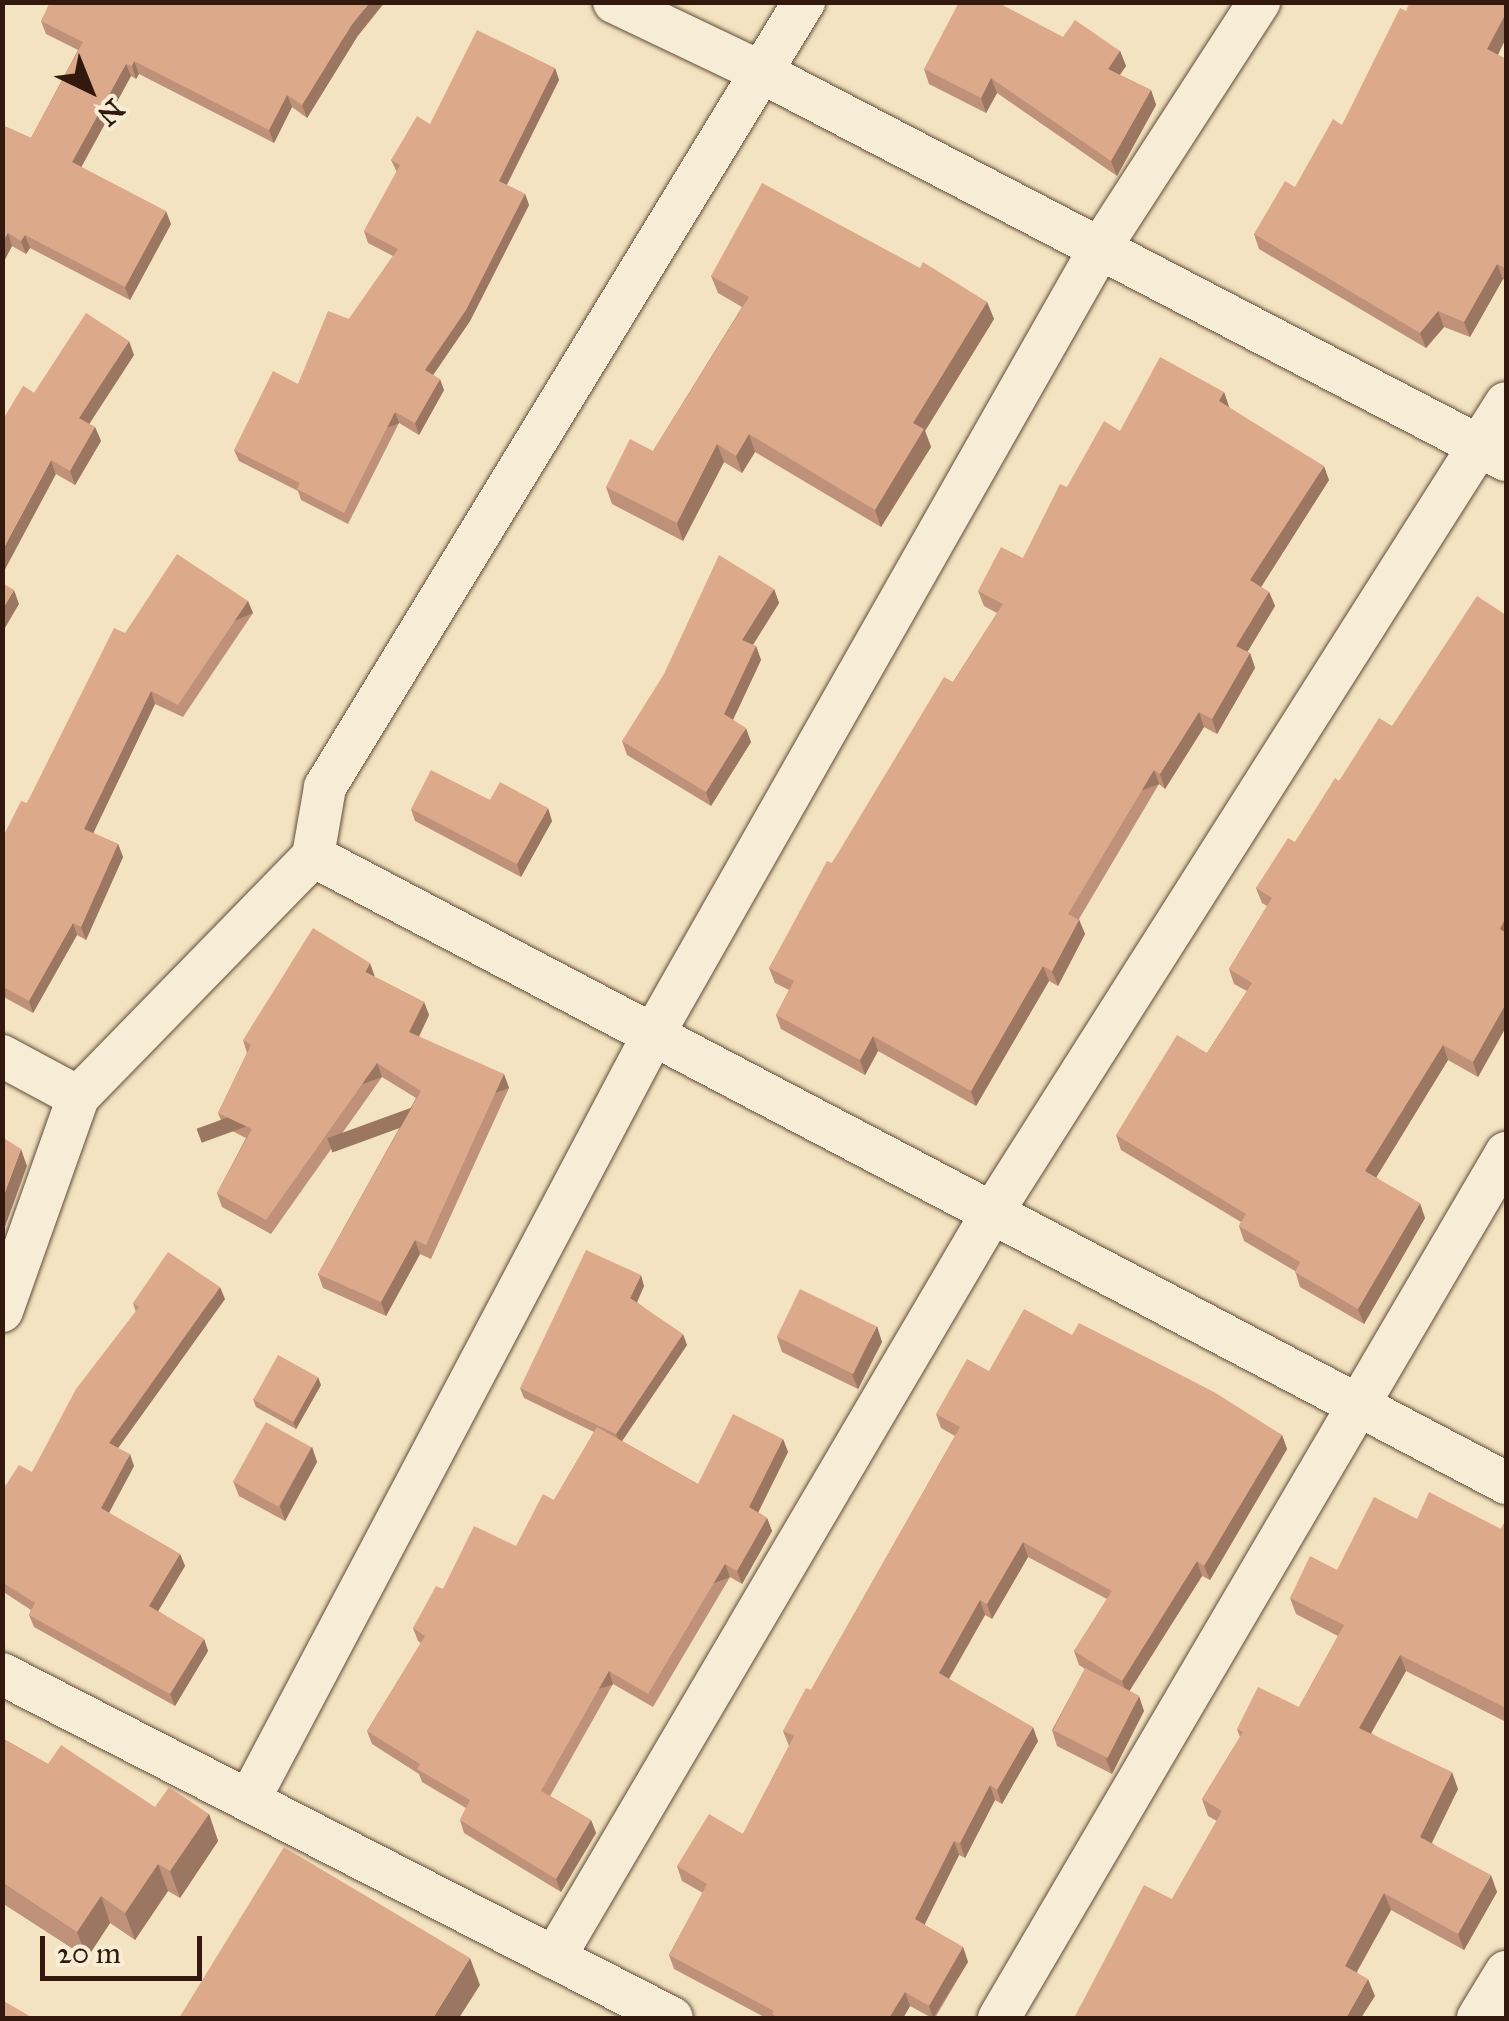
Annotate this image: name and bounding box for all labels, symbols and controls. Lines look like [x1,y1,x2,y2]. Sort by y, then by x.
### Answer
north arrow [40,40,140,140]
text: N [90,91,131,133]
scale bar [45,1916,208,1978]
text: 20 m [57,1935,121,1971]

